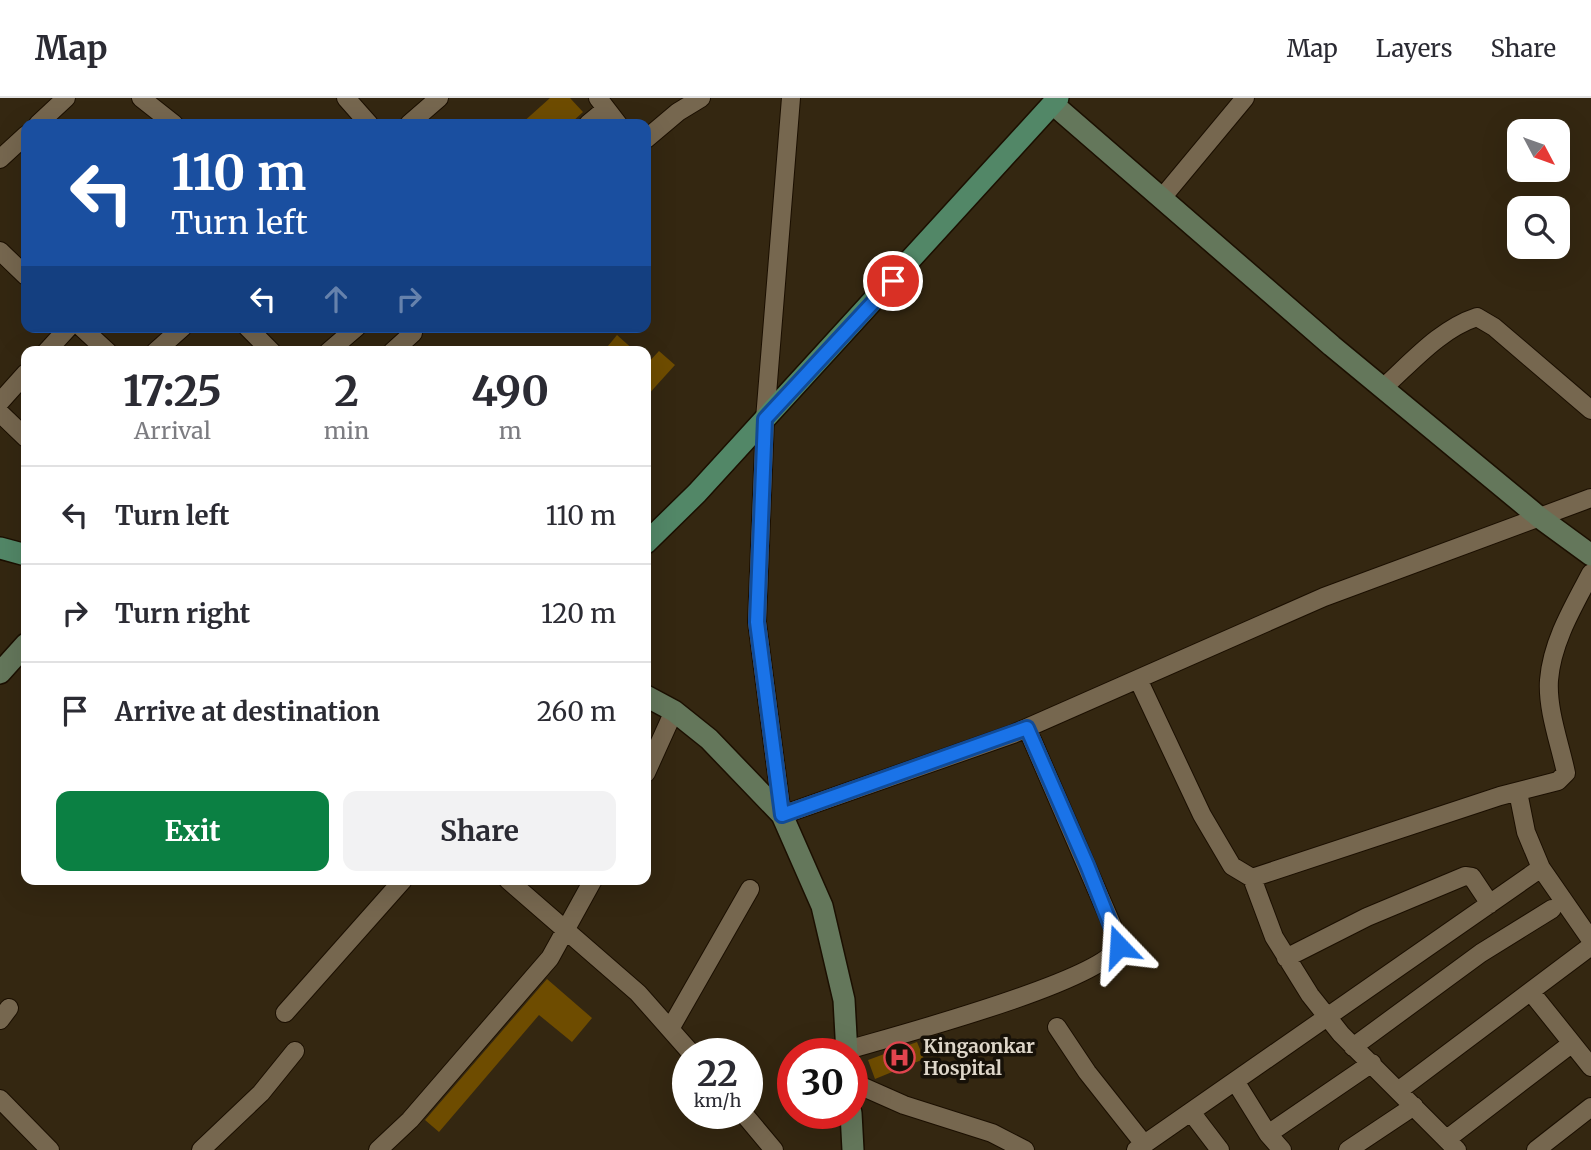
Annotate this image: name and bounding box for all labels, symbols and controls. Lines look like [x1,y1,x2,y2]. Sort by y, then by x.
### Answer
text: Map [35,28,108,69]
text: Map [1287,33,1338,64]
text: Layers [1376,33,1452,64]
text: Share [1490,33,1556,64]
north arrow [1507,119,1570,182]
map controls [1507,119,1570,259]
text: 110 m [171,142,306,203]
icon: left [56,147,147,238]
button: search [1507,196,1570,259]
text: Turn left [171,203,308,243]
pin [863,251,923,311]
icon: arrive [874,262,912,300]
icon: left [244,280,282,318]
icon: ahead [317,280,355,318]
icon: right [390,280,428,318]
text: 17:25 [123,365,222,417]
text: 2 [334,365,359,417]
text: 490 [471,365,549,417]
text: Arrival [134,416,211,445]
text: min [324,416,369,445]
text: m [499,416,522,445]
icon: left [56,496,94,534]
text: Turn left [115,499,229,532]
text: 110 m [546,499,616,532]
icon: right [56,594,94,632]
text: Turn right [115,597,250,630]
text: 120 m [541,597,616,630]
icon: arrive [56,692,94,730]
text: Arrive at destination [115,695,380,728]
text: 260 m [537,695,616,728]
button: Exit [56,791,329,871]
button: Share [343,791,616,871]
position arrow [1082,909,1156,983]
place label: Kingaonkar Hospital [923,1034,1035,1080]
speed limit sign: 30 [777,1038,868,1129]
hospital icon: Kingaonkar Hospital [883,1040,917,1074]
text: 22 [697,1052,738,1096]
text: km/h [694,1089,741,1112]

